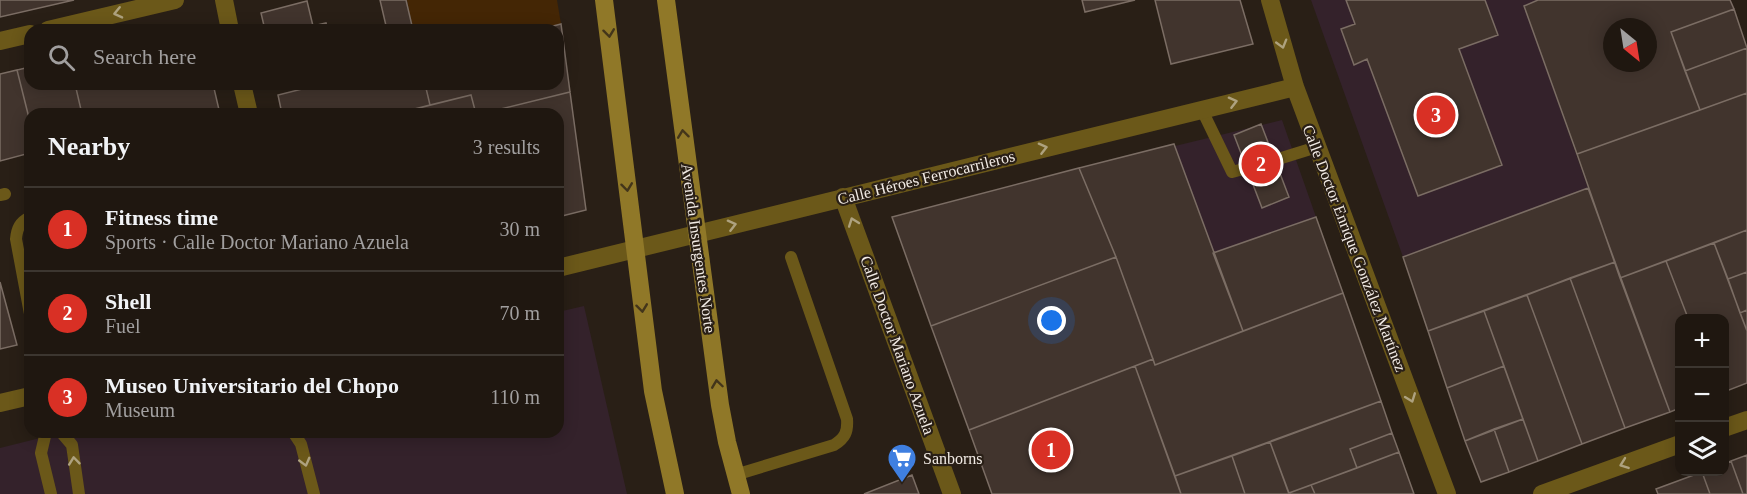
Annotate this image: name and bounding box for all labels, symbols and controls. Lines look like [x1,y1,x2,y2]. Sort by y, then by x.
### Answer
one-way arrow [113,6,123,19]
north arrow [1603,18,1657,72]
search box [24,24,564,90]
one-way arrow [602,29,614,38]
one-way arrow [1275,38,1287,48]
icon: search [45,41,78,74]
text: Search here [93,44,196,69]
pin: 3 [1416,92,1456,138]
one-way arrow [1228,97,1238,110]
street label: Calle Doctor Enrique González Martínez [1299,122,1410,374]
one-way arrow [678,130,690,139]
text: Nearby [48,132,130,161]
text: 3 results [473,136,540,158]
pin: 2 [1242,142,1280,186]
one-way arrow [1038,143,1048,156]
street label: Calle Héroes Ferrocarrileros [836,147,1017,208]
street label: Avenida Insurgentes Norte [677,162,719,334]
one-way arrow [620,183,632,192]
text: Fitness time [105,205,218,230]
one-way arrow [847,217,860,228]
text: 1 [63,218,73,240]
text: 30 m [499,218,540,240]
one-way arrow [726,220,736,233]
text: Sports · Calle Doctor Mariano Azuela [105,231,409,253]
street label: Calle Doctor Mariano Azuela [857,254,938,437]
text: Shell [105,289,151,314]
text: 2 [63,302,73,324]
text: 70 m [499,302,540,324]
one-way arrow [635,304,647,313]
your location [1037,306,1066,335]
map controls [1675,314,1729,476]
button: + [1675,314,1729,368]
text: Fuel [105,315,141,337]
button: − [1675,368,1729,422]
text: Museo Universitario del Chopo [105,373,399,398]
one-way arrow [712,379,724,389]
text: 3 [63,386,73,408]
text: 110 m [490,386,540,408]
one-way arrow [1403,392,1416,402]
text: Museum [105,399,175,421]
button: layers [1675,422,1729,476]
pin: 1 [1032,428,1070,472]
supermarket icon: Sanborns [886,442,918,484]
place label: Sanborns [923,450,983,467]
one-way arrow [68,457,81,466]
one-way arrow [298,457,311,467]
one-way arrow [1620,457,1630,470]

